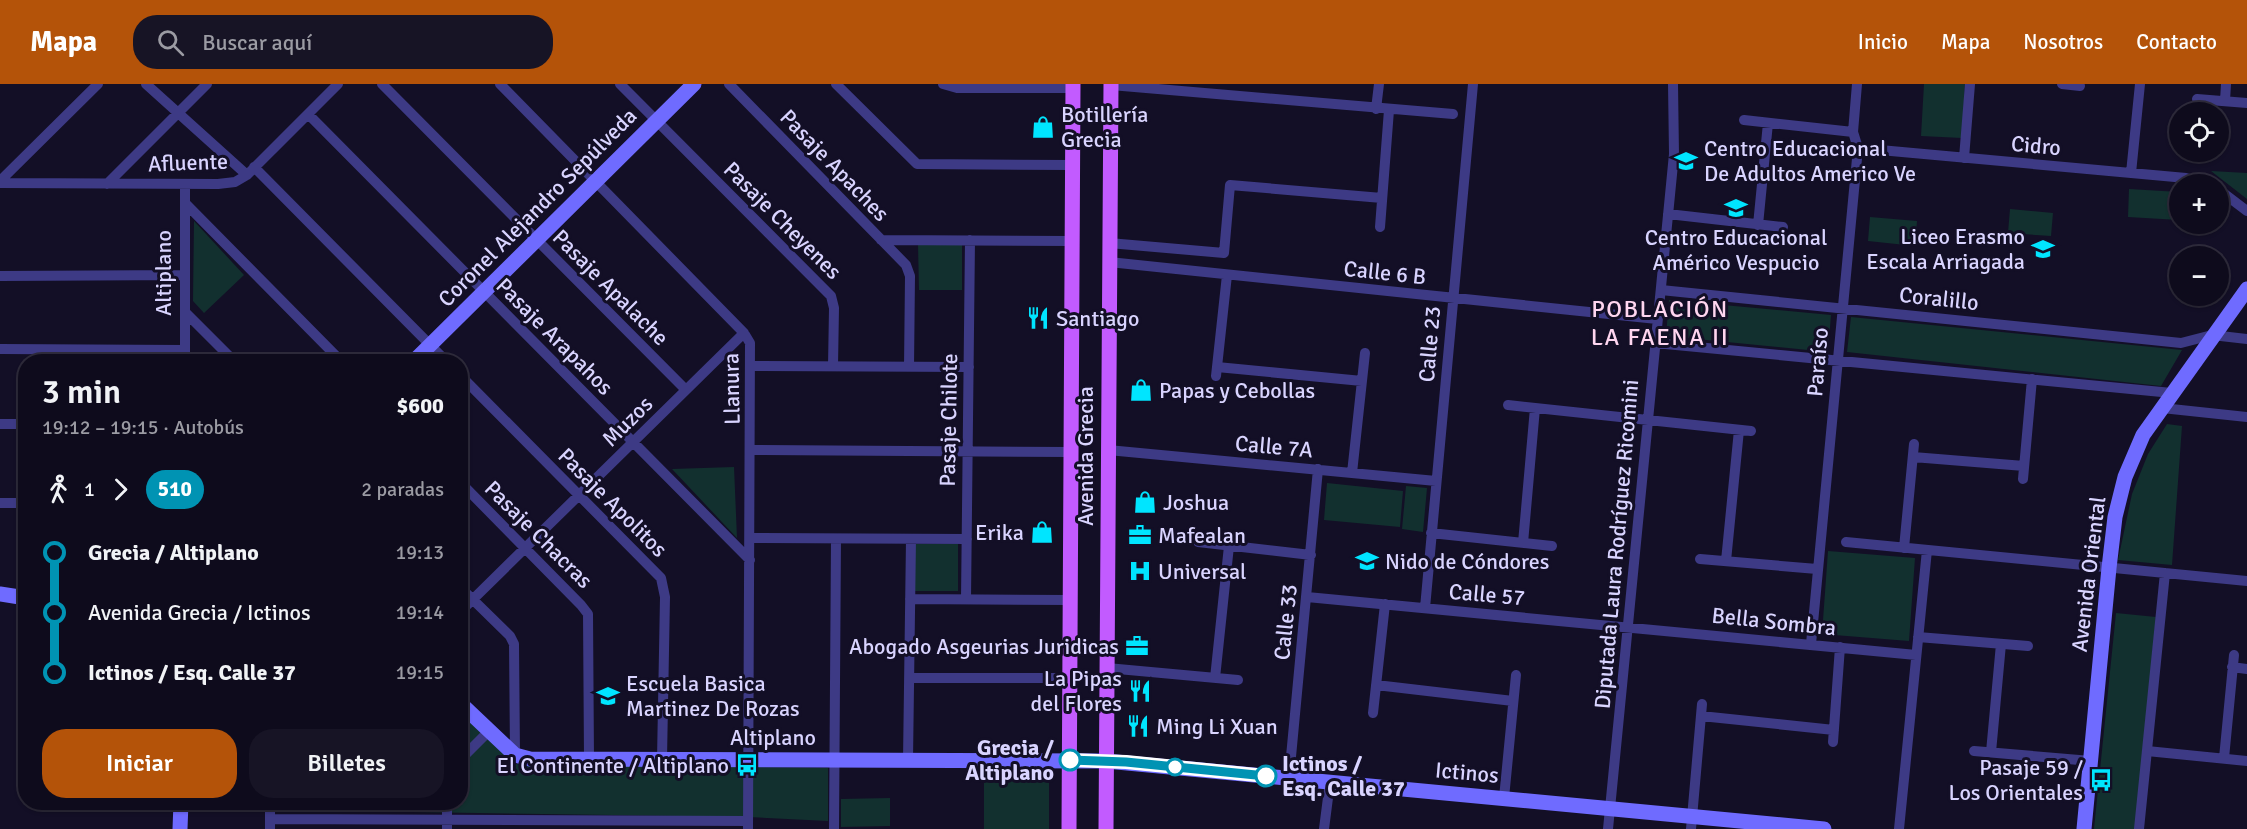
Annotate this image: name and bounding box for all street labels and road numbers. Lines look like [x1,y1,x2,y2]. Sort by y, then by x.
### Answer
street label: Coronel Alejandro Sepúlveda [432,102,642,312]
street label: Pasaje Apaches [775,104,895,227]
street label: Cidro [2010,130,2062,161]
street label: Afluente [148,148,228,177]
street label: Pasaje Cheyenes [718,156,847,285]
street label: Pasaje Apalache [547,224,674,351]
street label: Altiplano [150,230,177,316]
street label: Calle 6 B [1342,255,1427,290]
street label: Pasaje Arapahos [491,272,619,400]
street label: Coralillo [1898,281,1980,316]
street label: Calle 23 [1413,305,1446,383]
street label: Paraíso [1801,326,1834,398]
street label: Llanura [717,353,746,425]
street label: Pasaje Chilote [934,353,963,487]
street label: Diputada Laura Rodríguez Ricomini [1589,378,1644,710]
street label: Avenida Grecia [1072,386,1099,526]
street label: Muzos [596,390,658,452]
street label: Calle 7A [1234,430,1314,463]
street label: Pasaje Apolitos [552,442,673,563]
street label: Pasaje Chacras [479,475,598,594]
street label: Avenida Oriental [2066,495,2111,653]
street label: Calle 57 [1448,578,1526,611]
street label: Calle 33 [1268,583,1303,661]
street label: Bella Sombra [1710,602,1837,641]
street label: Altiplano [730,724,816,751]
street label: Ictinos [1434,756,1500,789]

